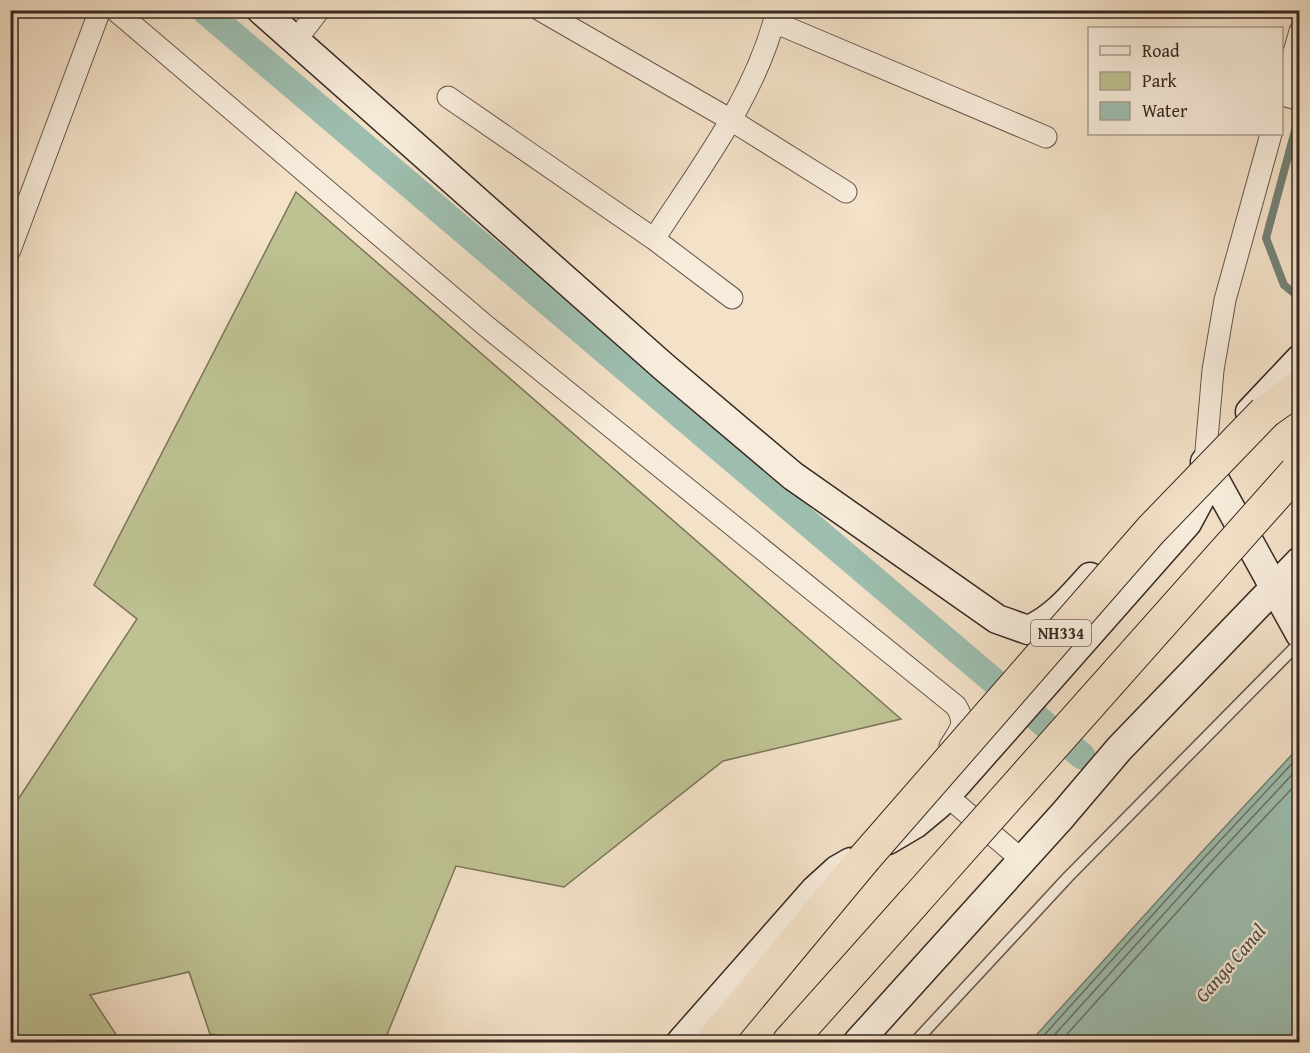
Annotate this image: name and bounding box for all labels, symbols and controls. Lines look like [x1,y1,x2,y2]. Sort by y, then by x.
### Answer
legend [1088,27,1283,135]
text: Road [1142,37,1180,64]
text: Park [1142,67,1178,94]
text: Water [1142,97,1188,124]
road number: NH334 [1031,620,1091,646]
water label: Ganga Canal [1187,917,1272,1008]

